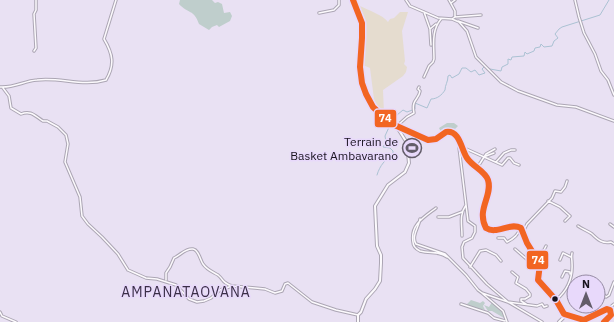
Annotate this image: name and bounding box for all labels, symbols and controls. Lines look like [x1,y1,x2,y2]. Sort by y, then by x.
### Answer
line badge: 74 [374,109,397,128]
text: 74 [378,111,392,125]
place label: Terrain de Basket Ambavarano [290,134,398,163]
sports icon: Terrain de Basket Ambavarano [401,137,423,159]
line badge: 74 [526,250,549,270]
text: 74 [531,253,545,267]
north arrow [566,274,606,314]
text: N [582,277,590,291]
district label: AMPANATAOVANA [121,283,251,301]
unlabelled marker [550,294,560,304]

